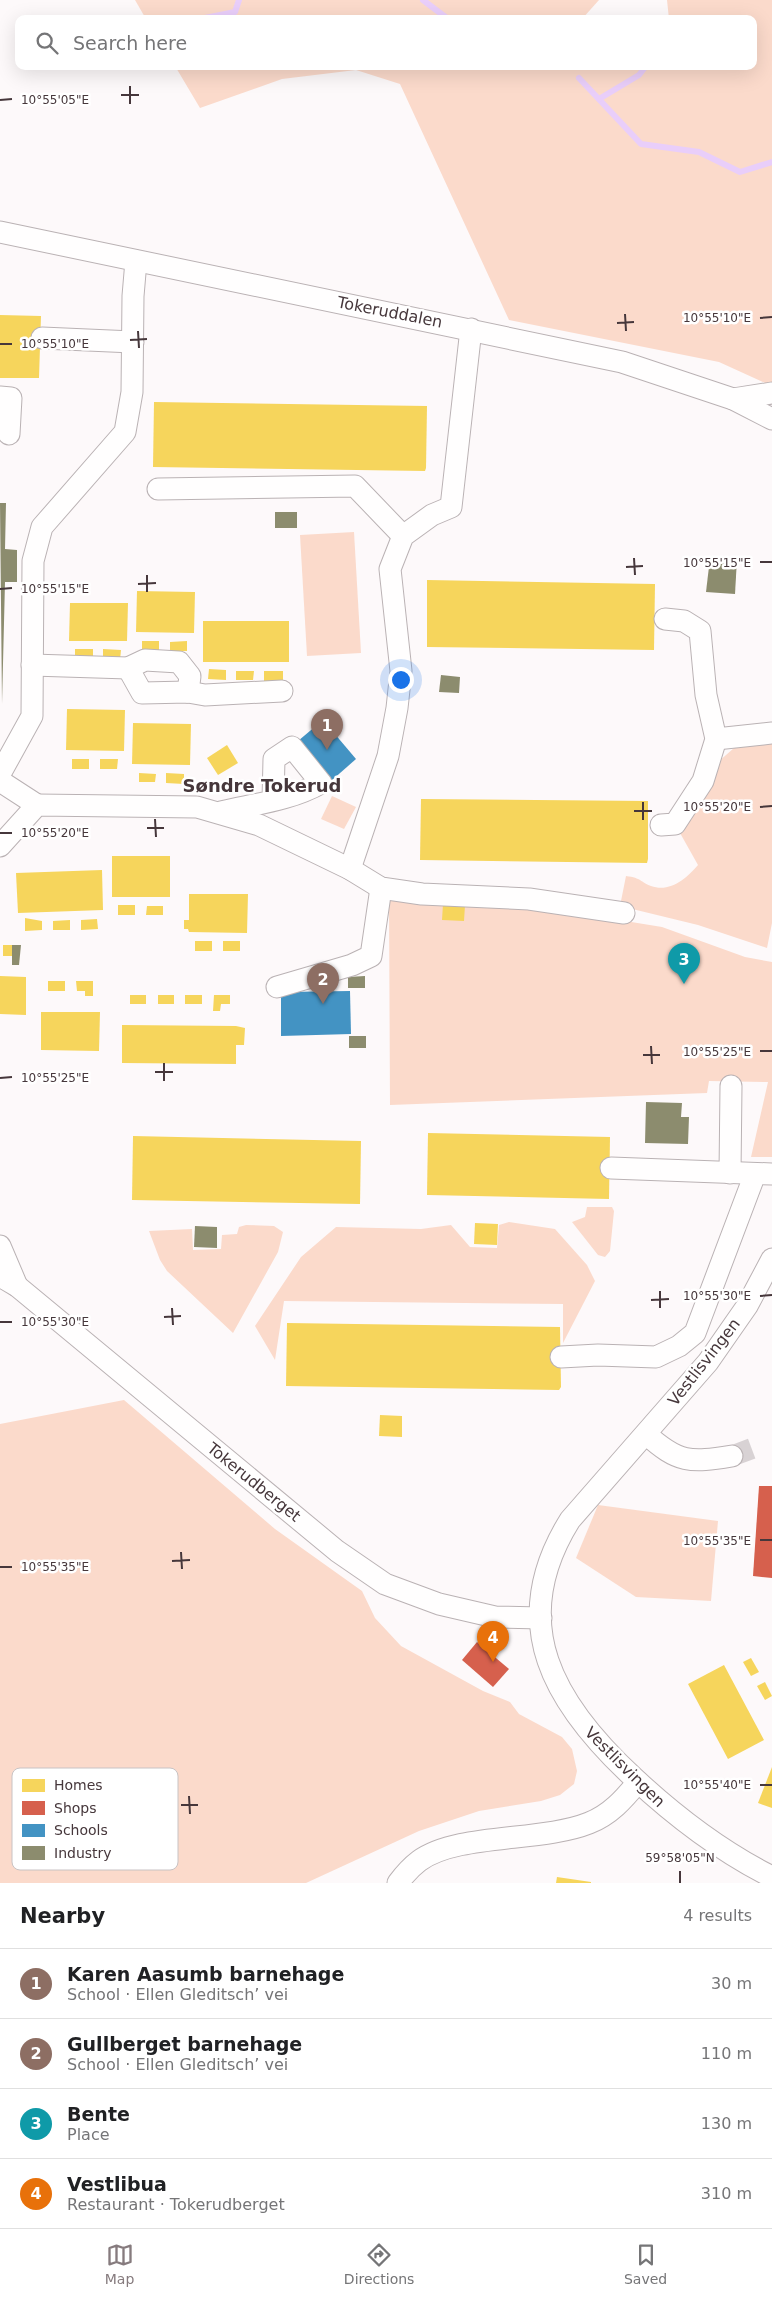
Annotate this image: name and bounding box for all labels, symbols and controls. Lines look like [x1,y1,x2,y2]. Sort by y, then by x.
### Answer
search box [15,15,757,70]
icon: search [33,29,61,57]
text: Search here [73,32,187,54]
text: 10°55'05"E [21,93,89,107]
street label: Tokeruddalen [335,292,444,332]
text: 10°55'10"E [683,311,751,325]
text: 10°55'10"E [21,337,89,351]
text: 10°55'15"E [683,556,751,570]
text: 10°55'15"E [21,582,89,596]
your location [388,667,414,693]
pin: 1 [311,709,343,750]
district label: Søndre Tokerud [183,775,341,796]
text: 10°55'20"E [683,800,751,814]
text: 10°55'20"E [21,826,89,840]
pin: 3 [668,943,700,984]
pin: 2 [307,963,339,1004]
text: 10°55'25"E [683,1045,751,1059]
text: 10°55'25"E [21,1071,89,1085]
text: 10°55'30"E [683,1289,751,1303]
text: 10°55'30"E [21,1315,89,1329]
street label: Vestlisvingen [664,1315,744,1409]
street label: Tokerudberget [203,1438,305,1526]
text: 10°55'35"E [683,1534,751,1548]
text: 10°55'35"E [21,1560,89,1574]
pin: 4 [477,1621,509,1662]
street label: Vestlisvingen [581,1723,669,1811]
legend [12,1768,178,1870]
text: Homes [54,1777,103,1793]
text: 10°55'40"E [683,1778,751,1792]
text: Shops [54,1800,97,1816]
text: Schools [54,1822,108,1838]
text: Industry [54,1845,112,1861]
text: 59°58'05"N [645,1851,715,1865]
text: Nearby [20,1904,105,1928]
text: 4 results [683,1906,752,1925]
text: Karen Aasumb barnehage [67,1963,344,1985]
text: 1 [30,1974,42,1993]
text: 30 m [711,1974,752,1993]
text: School · Ellen Gleditsch’ vei [67,1985,288,2004]
text: Gullberget barnehage [67,2033,302,2055]
text: 2 [30,2044,42,2063]
text: 110 m [701,2044,752,2063]
text: School · Ellen Gleditsch’ vei [67,2055,288,2074]
text: Bente [67,2103,130,2125]
text: 3 [30,2114,42,2133]
text: 130 m [701,2114,752,2133]
text: Place [67,2125,110,2144]
text: Vestlibua [67,2173,167,2195]
text: 4 [30,2184,42,2203]
text: 310 m [701,2184,752,2203]
text: Restaurant · Tokerudberget [67,2195,285,2214]
tab: Map [105,2241,134,2287]
tab: Directions [344,2241,414,2287]
tab: Saved [624,2241,667,2287]

